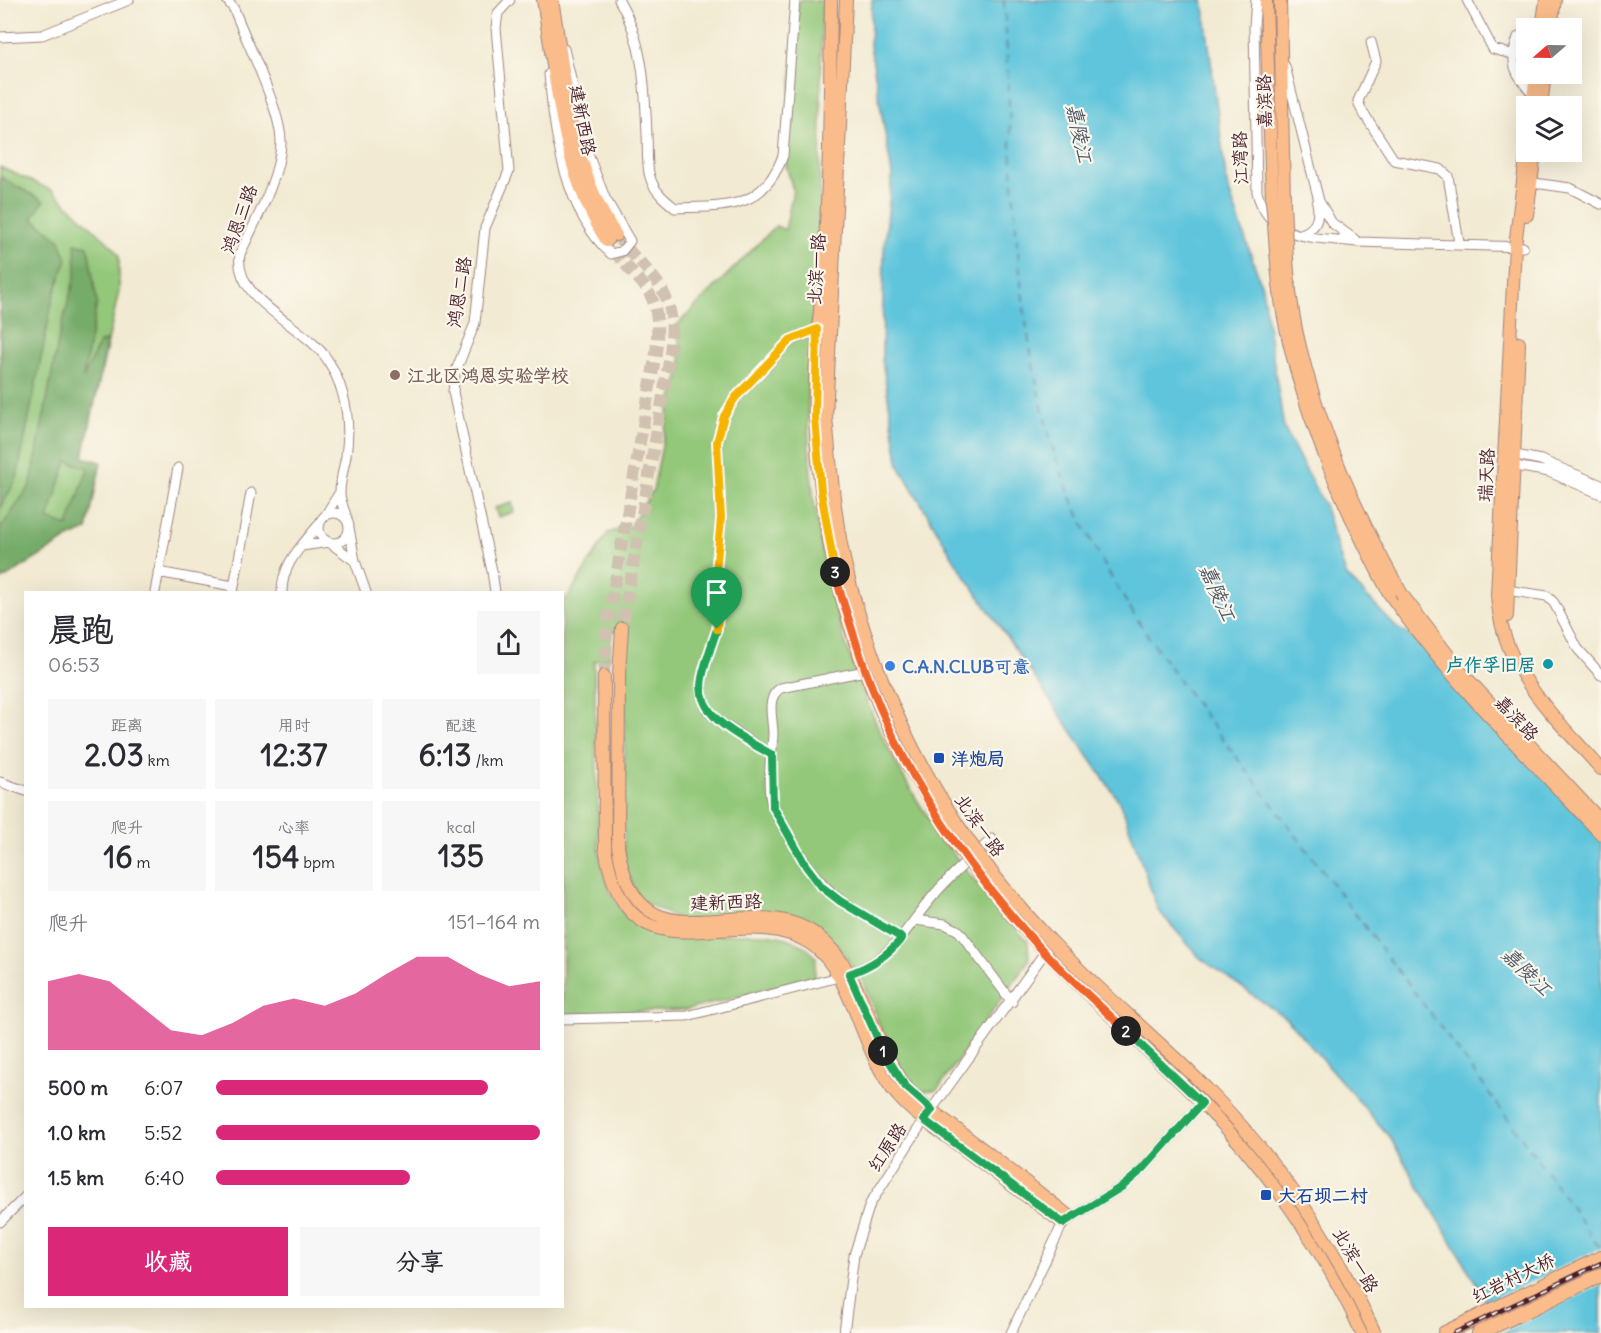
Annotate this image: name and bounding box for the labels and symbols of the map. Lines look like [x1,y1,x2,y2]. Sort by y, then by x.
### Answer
north arrow [1516,18,1582,84]
street label: 嘉滨路 [1252,74,1276,128]
street label: 建新西路 [565,82,601,158]
water label: 嘉陵江 [1062,101,1099,166]
street label: 江湾路 [1228,131,1252,185]
street label: 鸿恩三路 [216,181,262,257]
street label: 北滨一路 [802,232,830,306]
street label: 鸿恩二路 [442,255,476,329]
place label: 江北区鸿恩实验学校 [407,364,569,387]
marker: 江北区鸿恩实验学校 [388,368,402,382]
street label: 瑞天路 [1473,447,1499,503]
pin: 3 [820,557,850,587]
water label: 嘉陵江 [1194,560,1242,625]
pin [691,567,742,629]
place label: 卢作孚旧居 [1446,653,1536,676]
place label: C.A.N.CLUB可意 [902,655,1030,678]
marker: 卢作孚旧居 [1541,657,1555,671]
marker: C.A.N.CLUB可意 [883,659,897,673]
street label: 嘉滨路 [1490,690,1544,746]
place label: 洋炮局 [951,747,1005,770]
marker: 洋炮局 [932,751,946,765]
street label: 北滨一路 [950,789,1010,861]
street label: 建新西路 [690,889,762,915]
water label: 嘉陵江 [1497,941,1558,1002]
pin: 2 [1111,1016,1141,1046]
pin: 1 [868,1036,898,1066]
street label: 红原路 [863,1118,911,1176]
place label: 大石坝二村 [1278,1184,1368,1207]
marker: 大石坝二村 [1259,1188,1273,1202]
street label: 北滨一路 [1328,1223,1384,1297]
street label: 红岩村大桥 [1468,1248,1558,1308]

